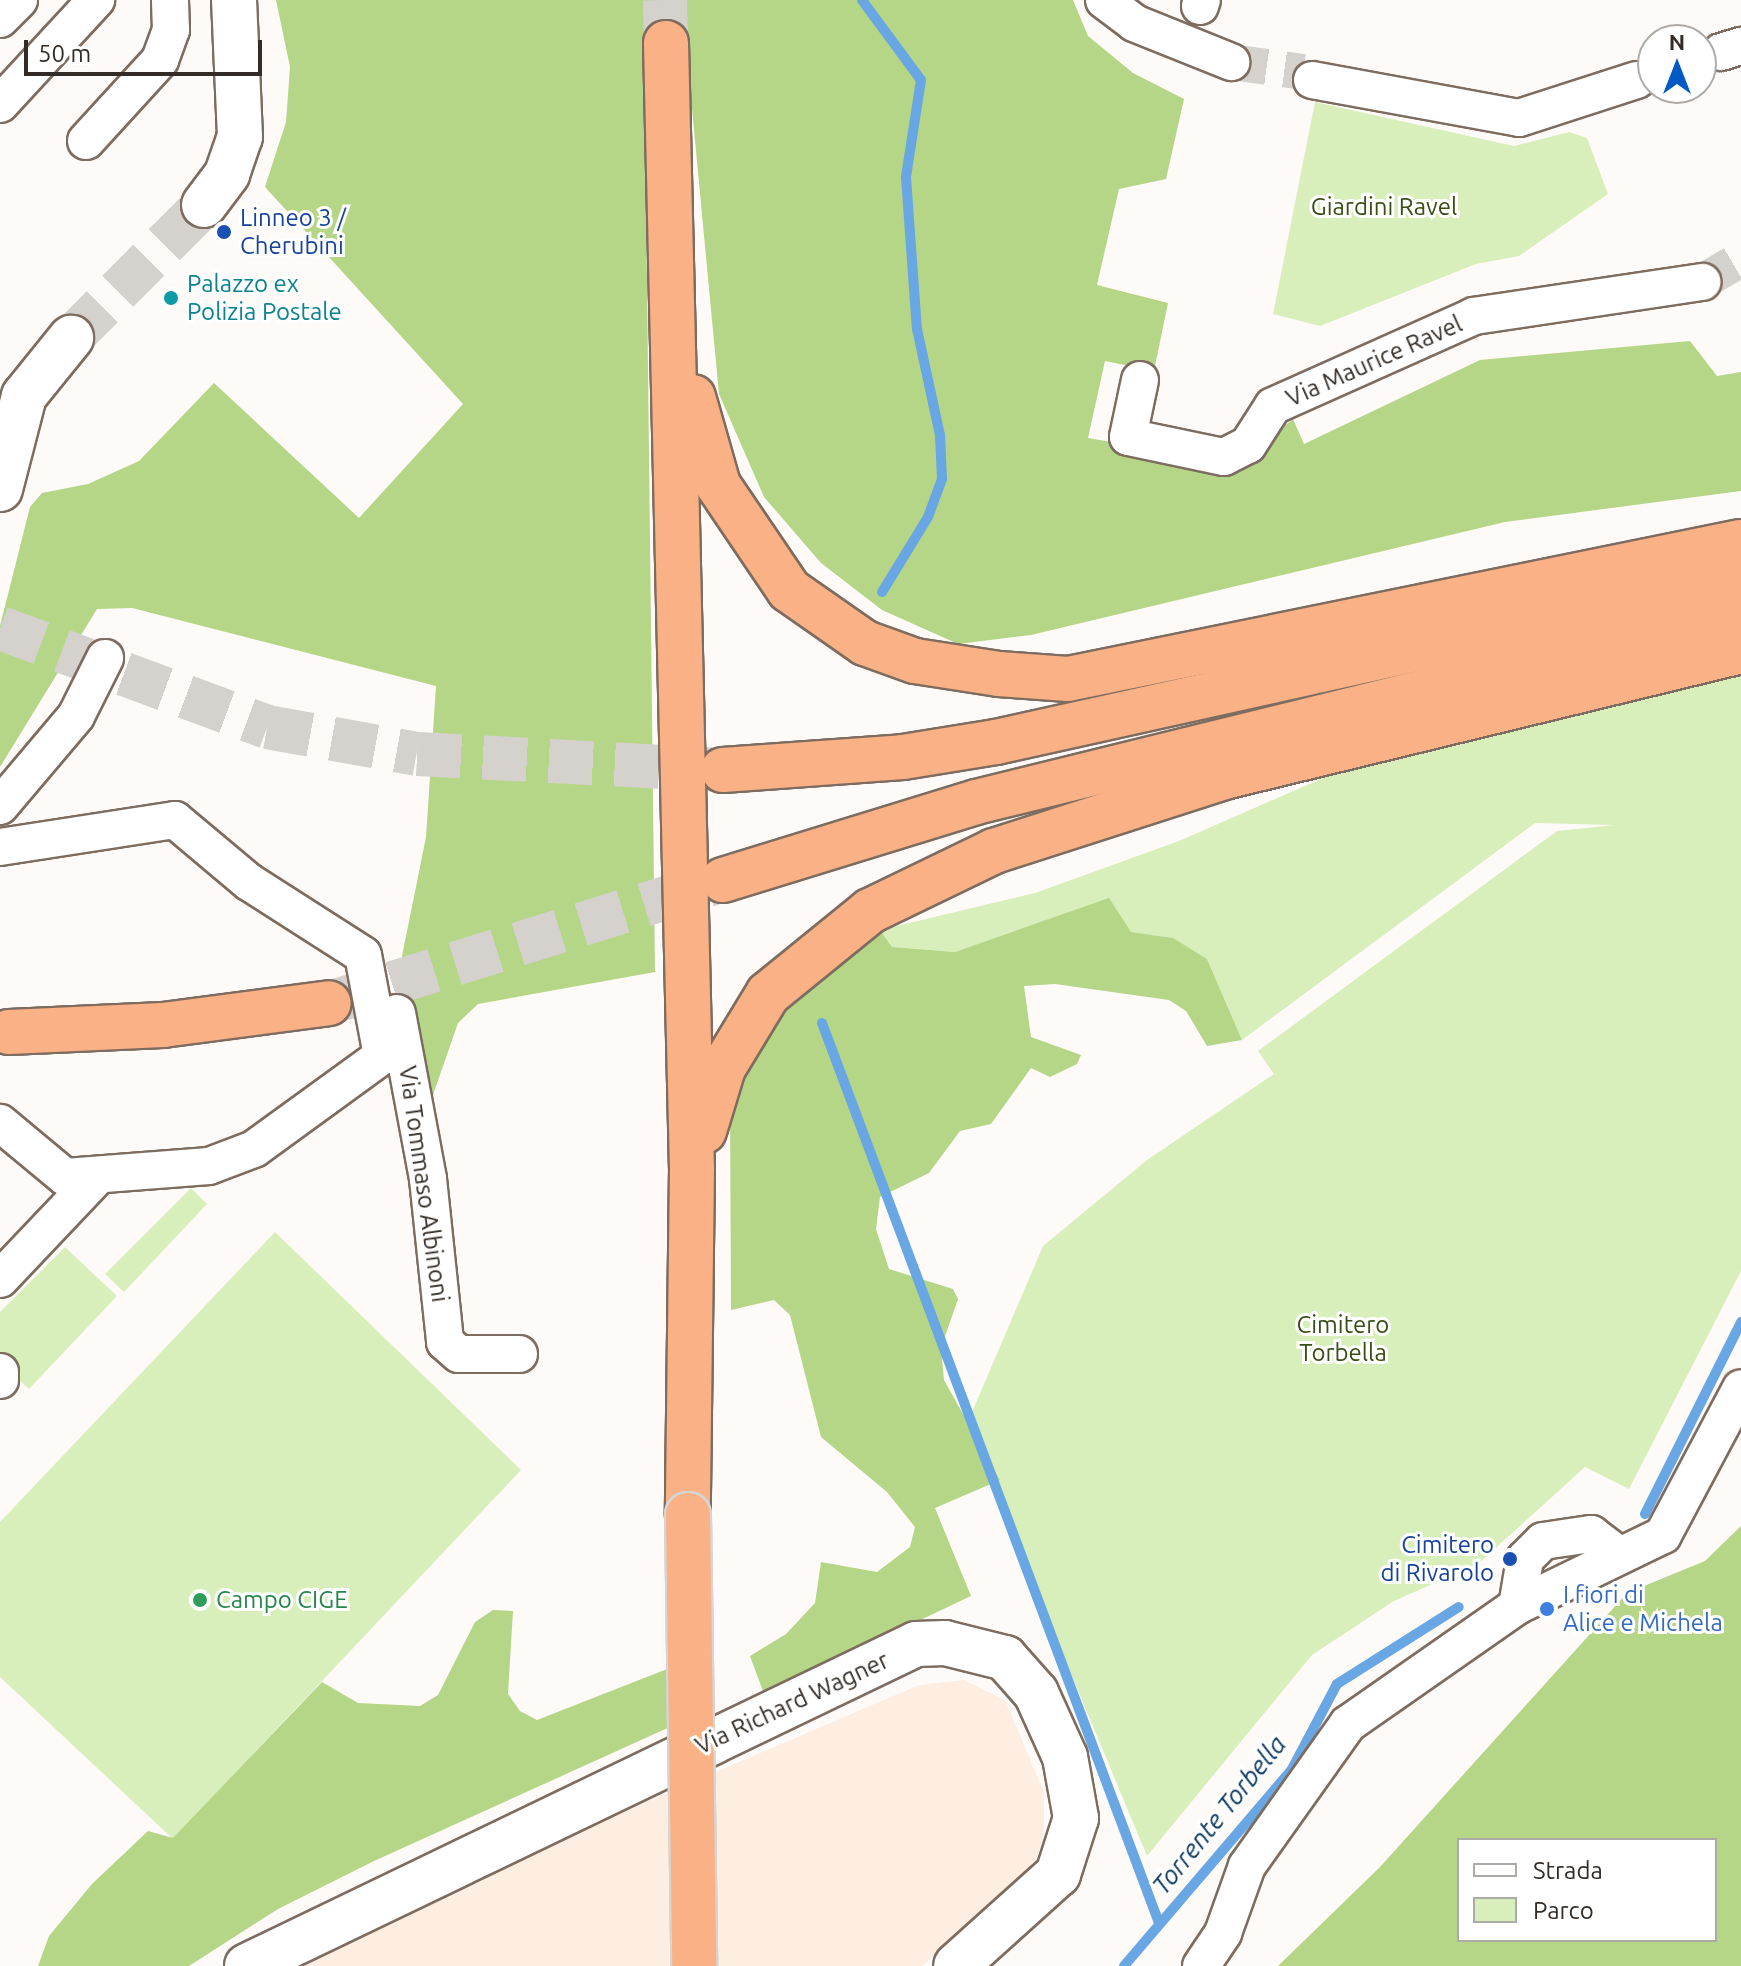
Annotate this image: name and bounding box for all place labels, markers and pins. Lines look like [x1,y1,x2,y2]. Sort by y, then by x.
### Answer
place label: Linneo 3 / Cherubini [240,204,346,260]
marker: Linneo 3 / Cherubini [215,223,233,241]
place label: Palazzo ex Polizia Postale [187,270,342,326]
marker: Palazzo ex Polizia Postale [162,289,180,307]
place label: Cimitero di Rivarolo [1380,1531,1494,1587]
marker: Cimitero di Rivarolo [1501,1550,1519,1568]
place label: I fiori di Alice e Michela [1563,1581,1723,1637]
place label: Campo CIGE [216,1586,348,1614]
marker: Campo CIGE [191,1591,209,1609]
marker: I fiori di Alice e Michela [1538,1600,1556,1618]

